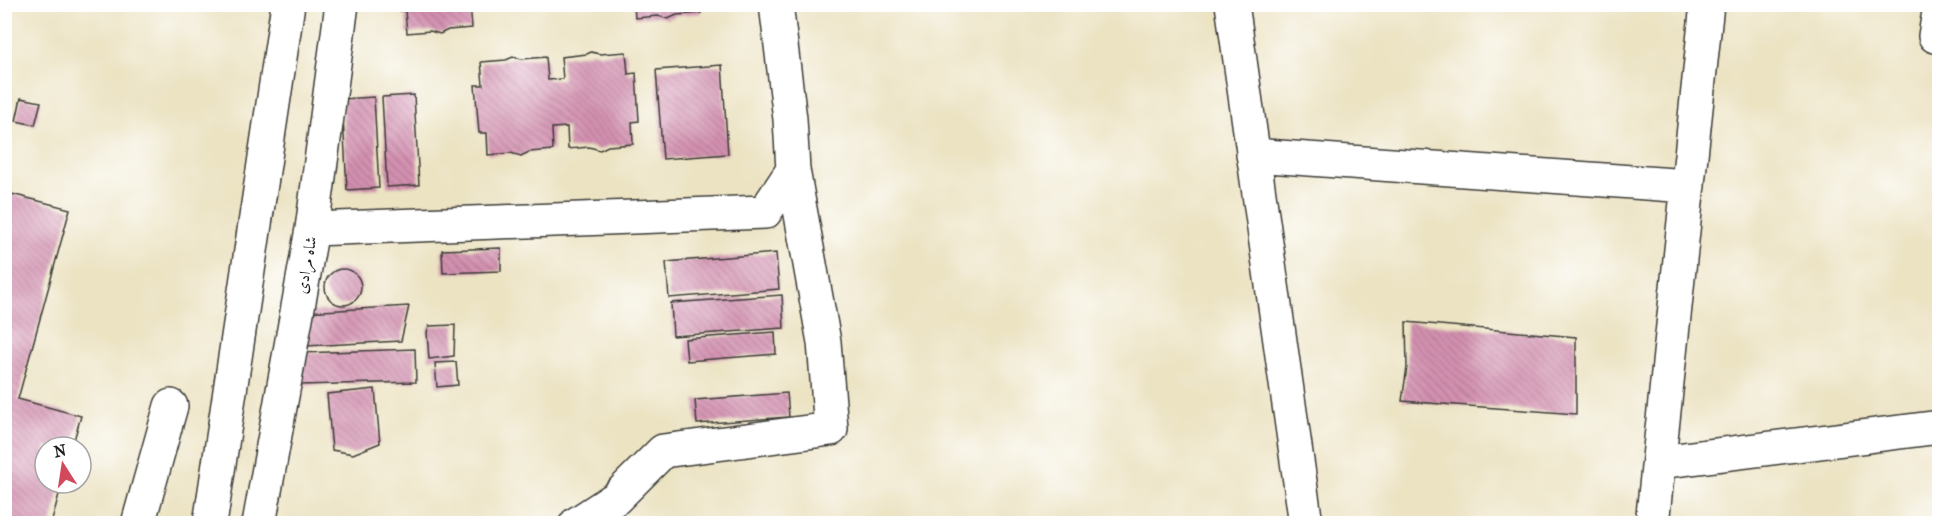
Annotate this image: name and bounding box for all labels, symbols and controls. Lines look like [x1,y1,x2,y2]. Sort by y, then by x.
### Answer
street label: شاه مرادی [292,235,322,296]
north arrow [33,435,93,495]
text: N [52,440,69,461]

